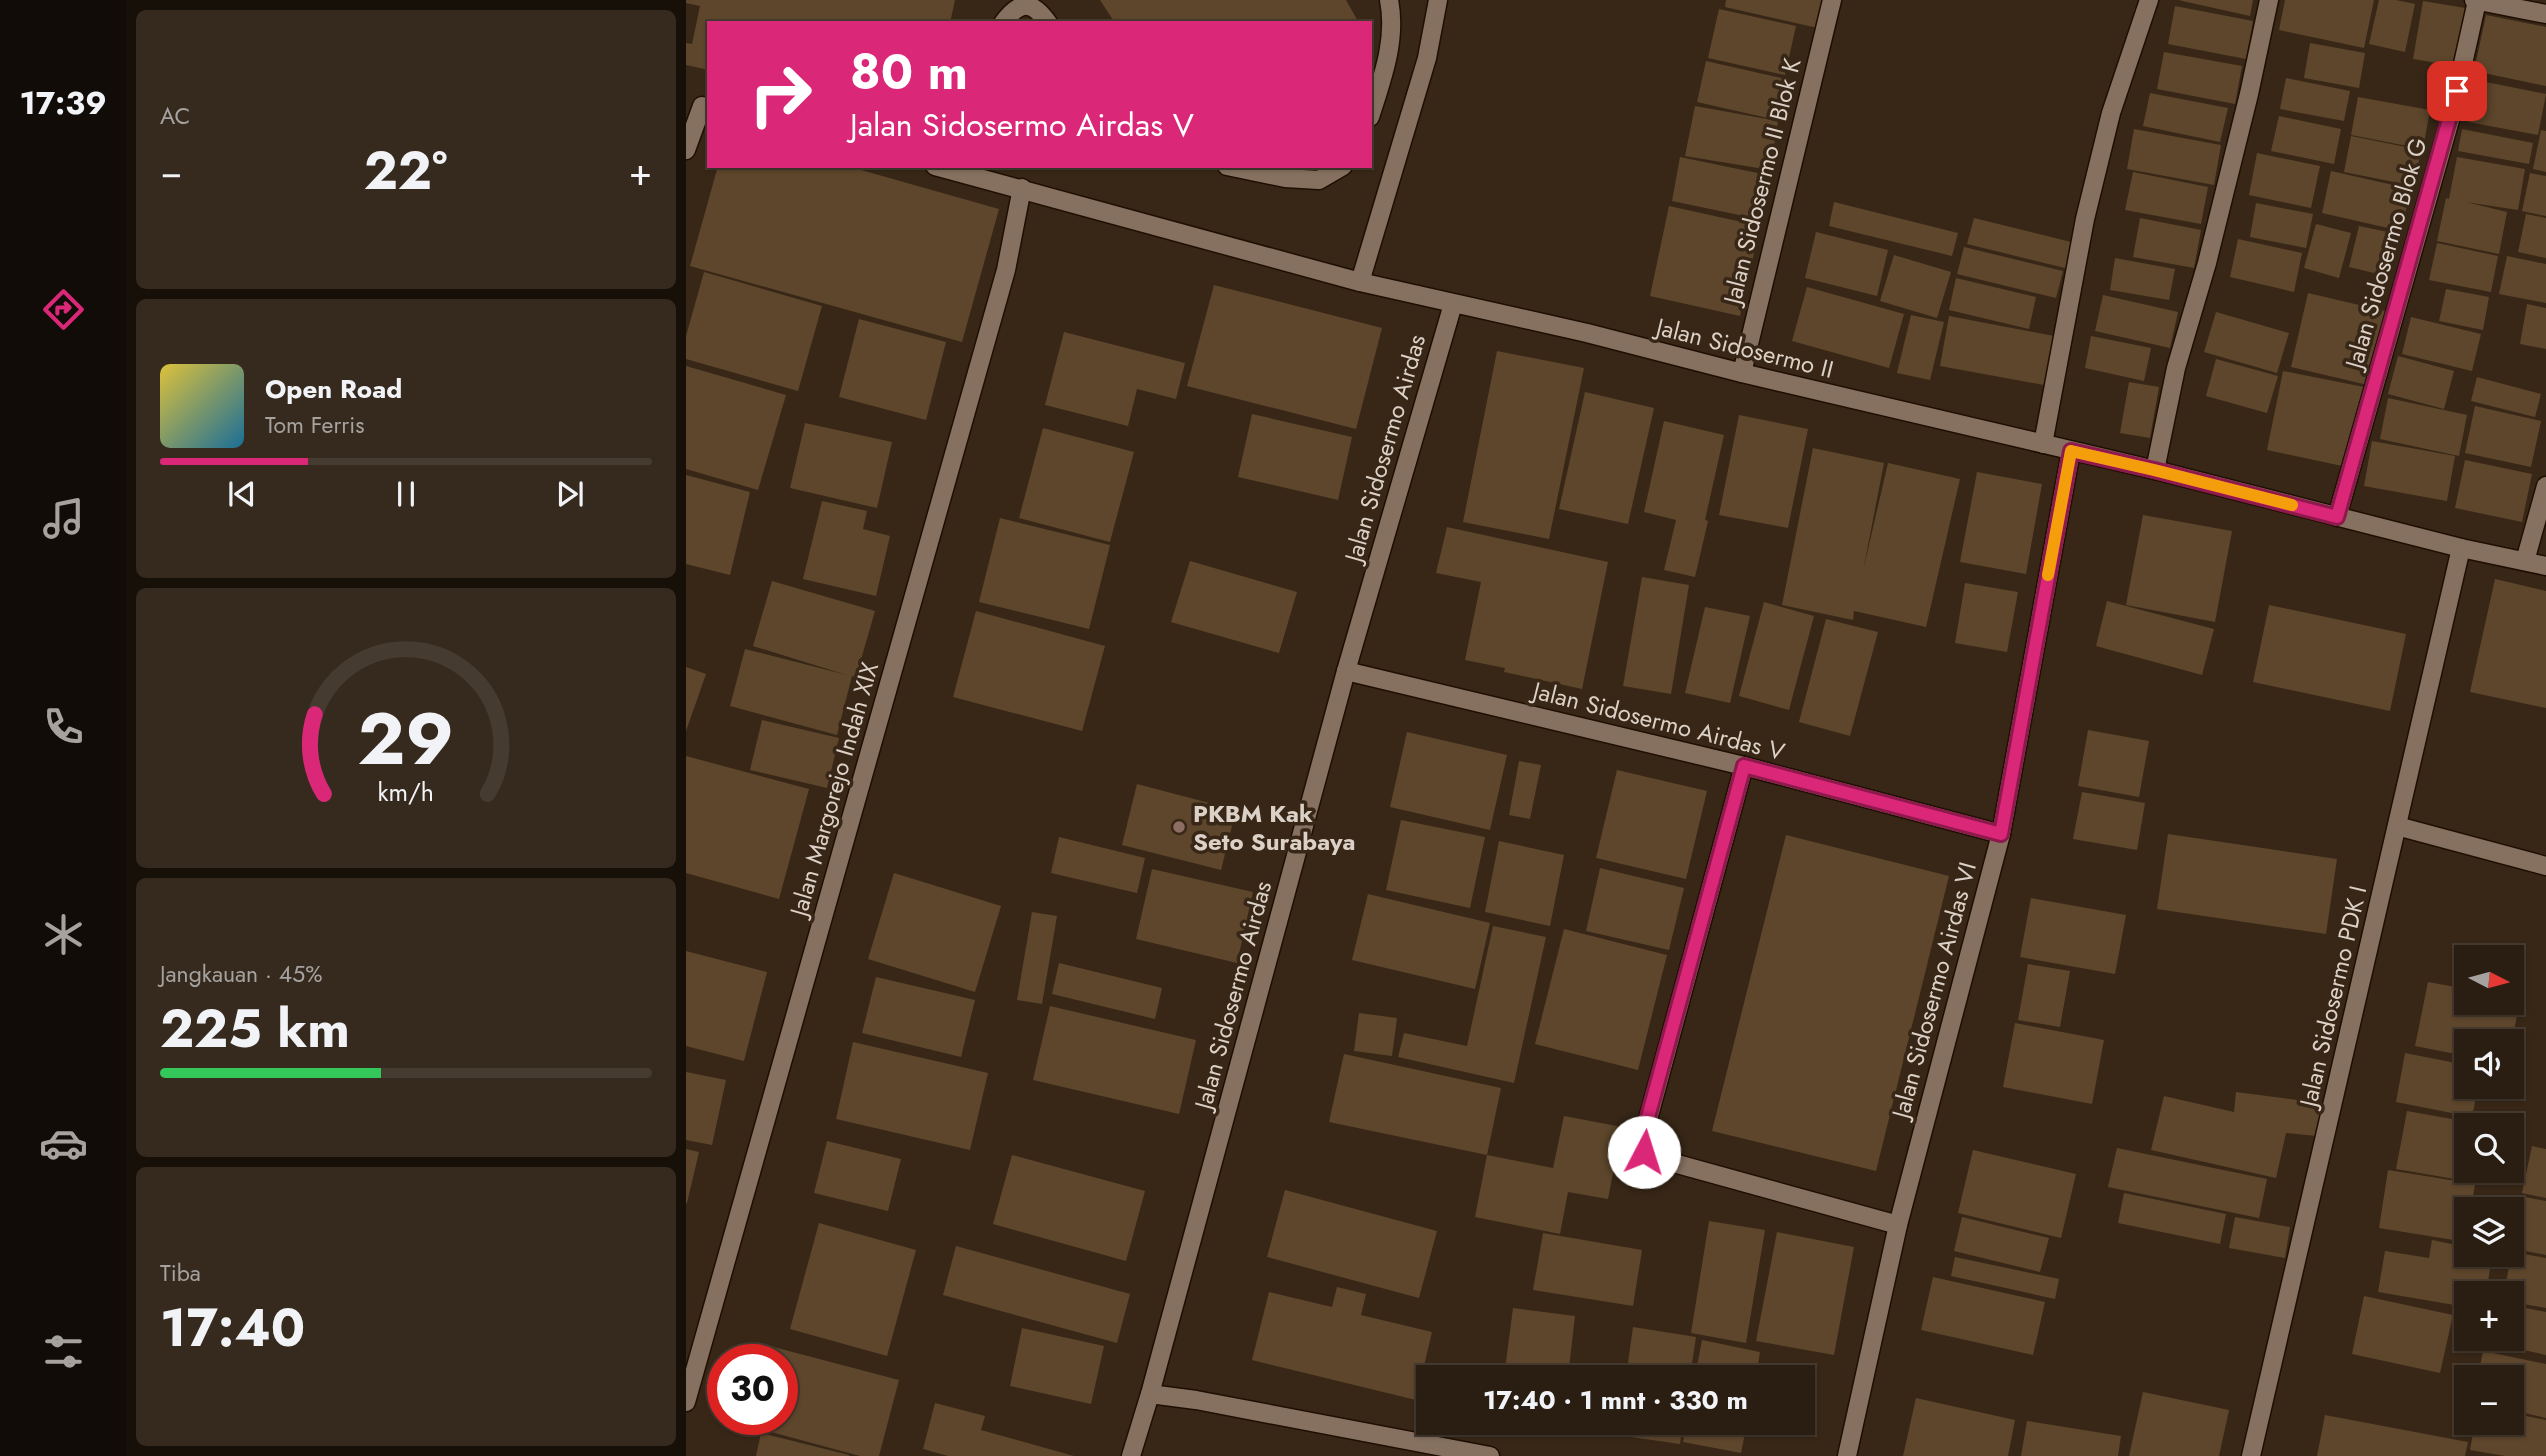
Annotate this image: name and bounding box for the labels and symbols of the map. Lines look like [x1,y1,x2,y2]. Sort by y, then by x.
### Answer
street label: Jalan Sidosermo II Blok K [1714,54,1810,310]
pin [2427,61,2487,121]
street label: Jalan Sidosermo Blok G [2336,134,2436,375]
street label: Jalan Sidosermo II [1650,308,1837,387]
street label: Jalan Sidosermo Airdas [1335,330,1434,569]
street label: Jalan Margorejo Indah XIX [780,657,887,923]
street label: Jalan Sidosermo Airdas V [1527,672,1788,769]
place label: PKBM Kak Seto Surabaya [1193,796,1355,859]
marker: PKBM Kak Seto Surabaya [1171,819,1187,835]
street label: Jalan Sidosermo Airdas VI [1882,858,1985,1125]
street label: Jalan Sidosermo Airdas [1185,877,1280,1116]
street label: Jalan Sidosermo PDK I [2290,882,2375,1113]
north arrow [2454,945,2524,1015]
position arrow [1607,1115,1681,1189]
speed limit sign: 30 [707,1344,798,1435]

